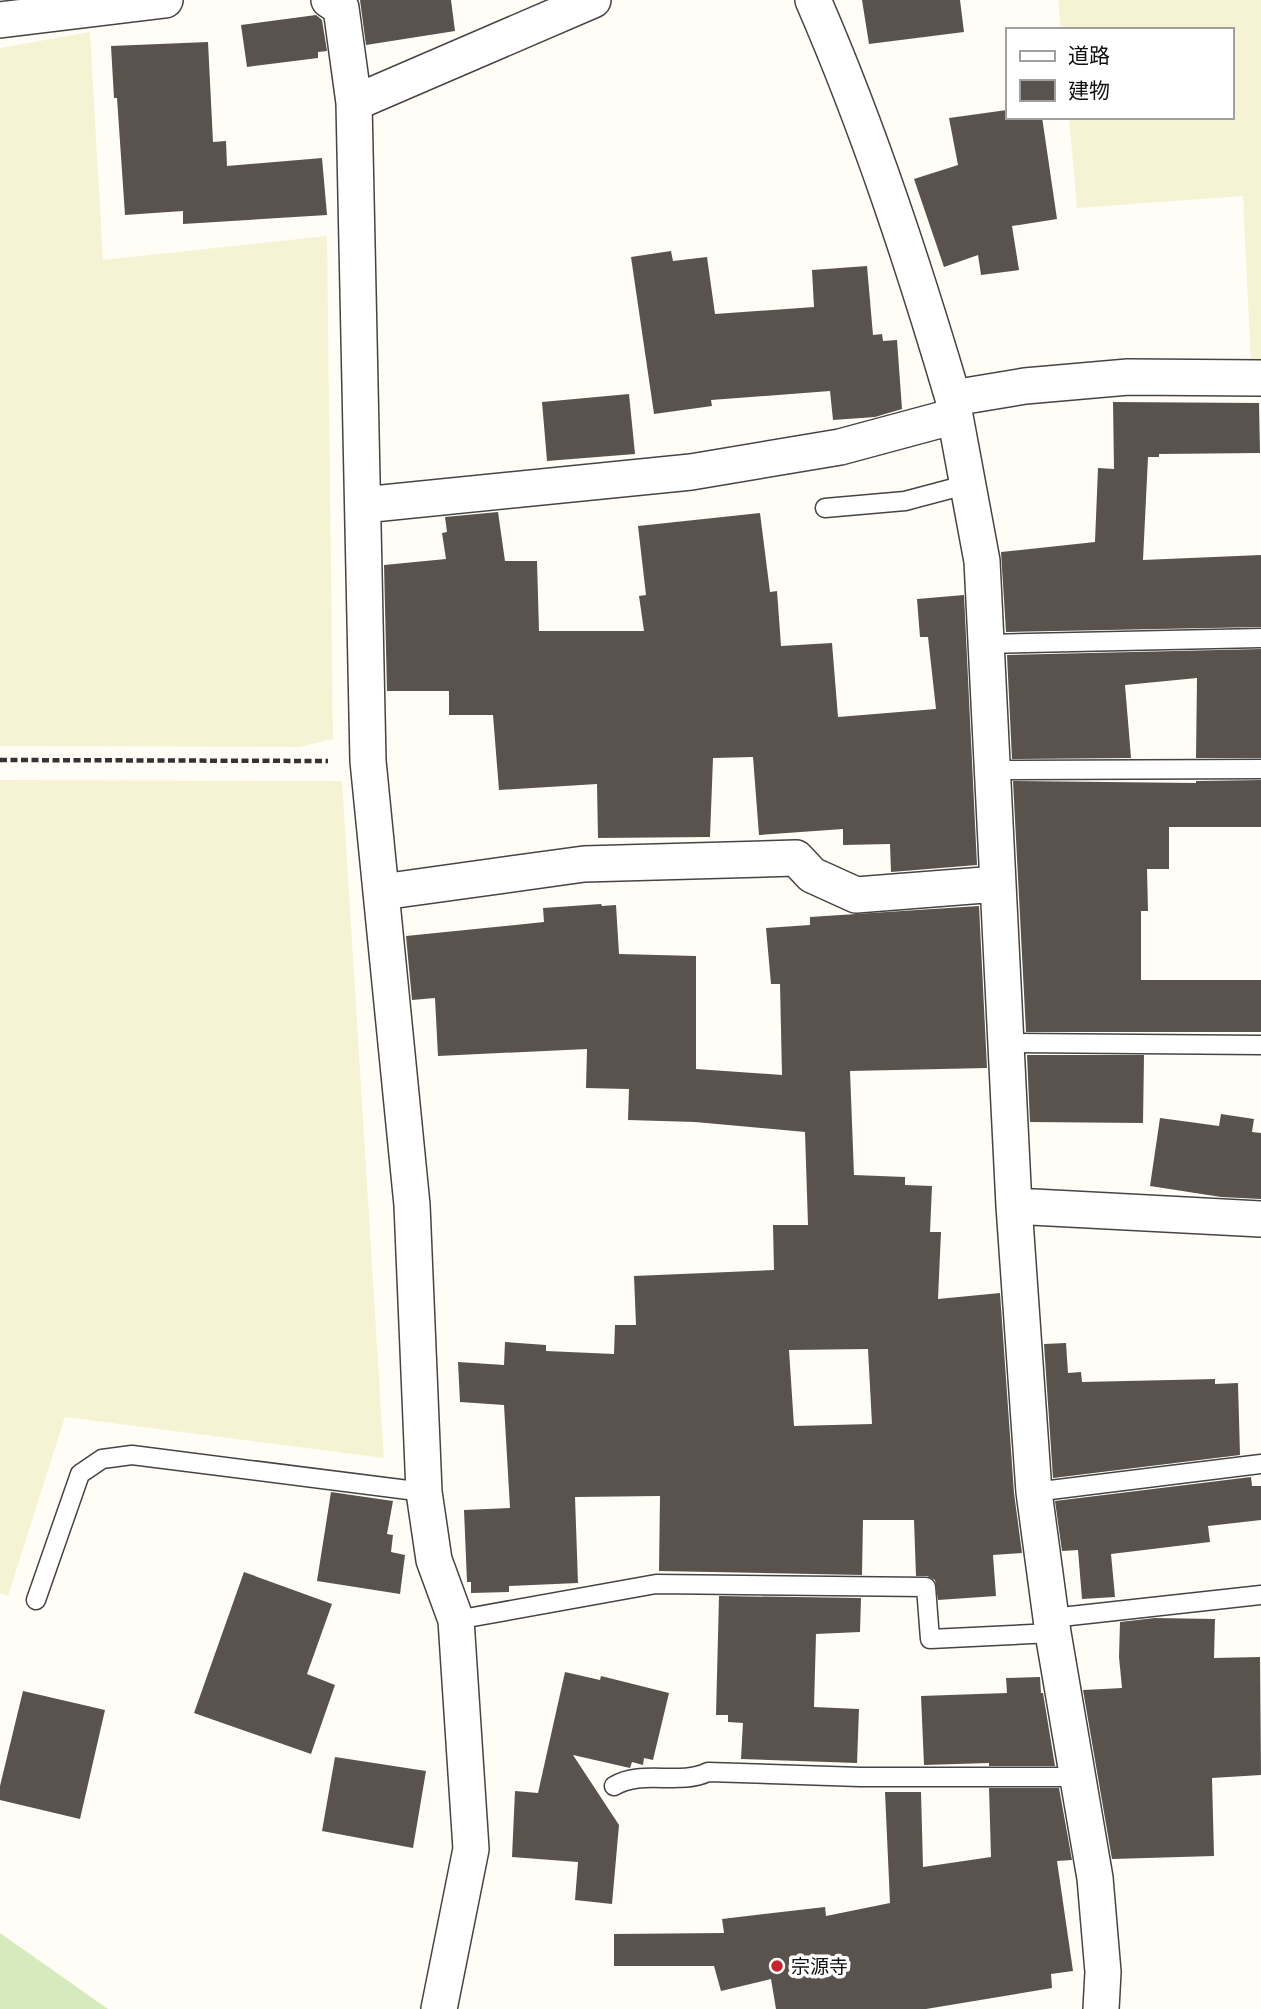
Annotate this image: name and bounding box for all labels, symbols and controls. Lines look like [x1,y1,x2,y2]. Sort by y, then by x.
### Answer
legend [1006,28,1233,119]
text: 道路 [1068,42,1110,69]
text: 建物 [1068,77,1110,104]
place label: 宗源寺 [791,1954,848,1978]
marker: 宗源寺 [769,1958,785,1974]

